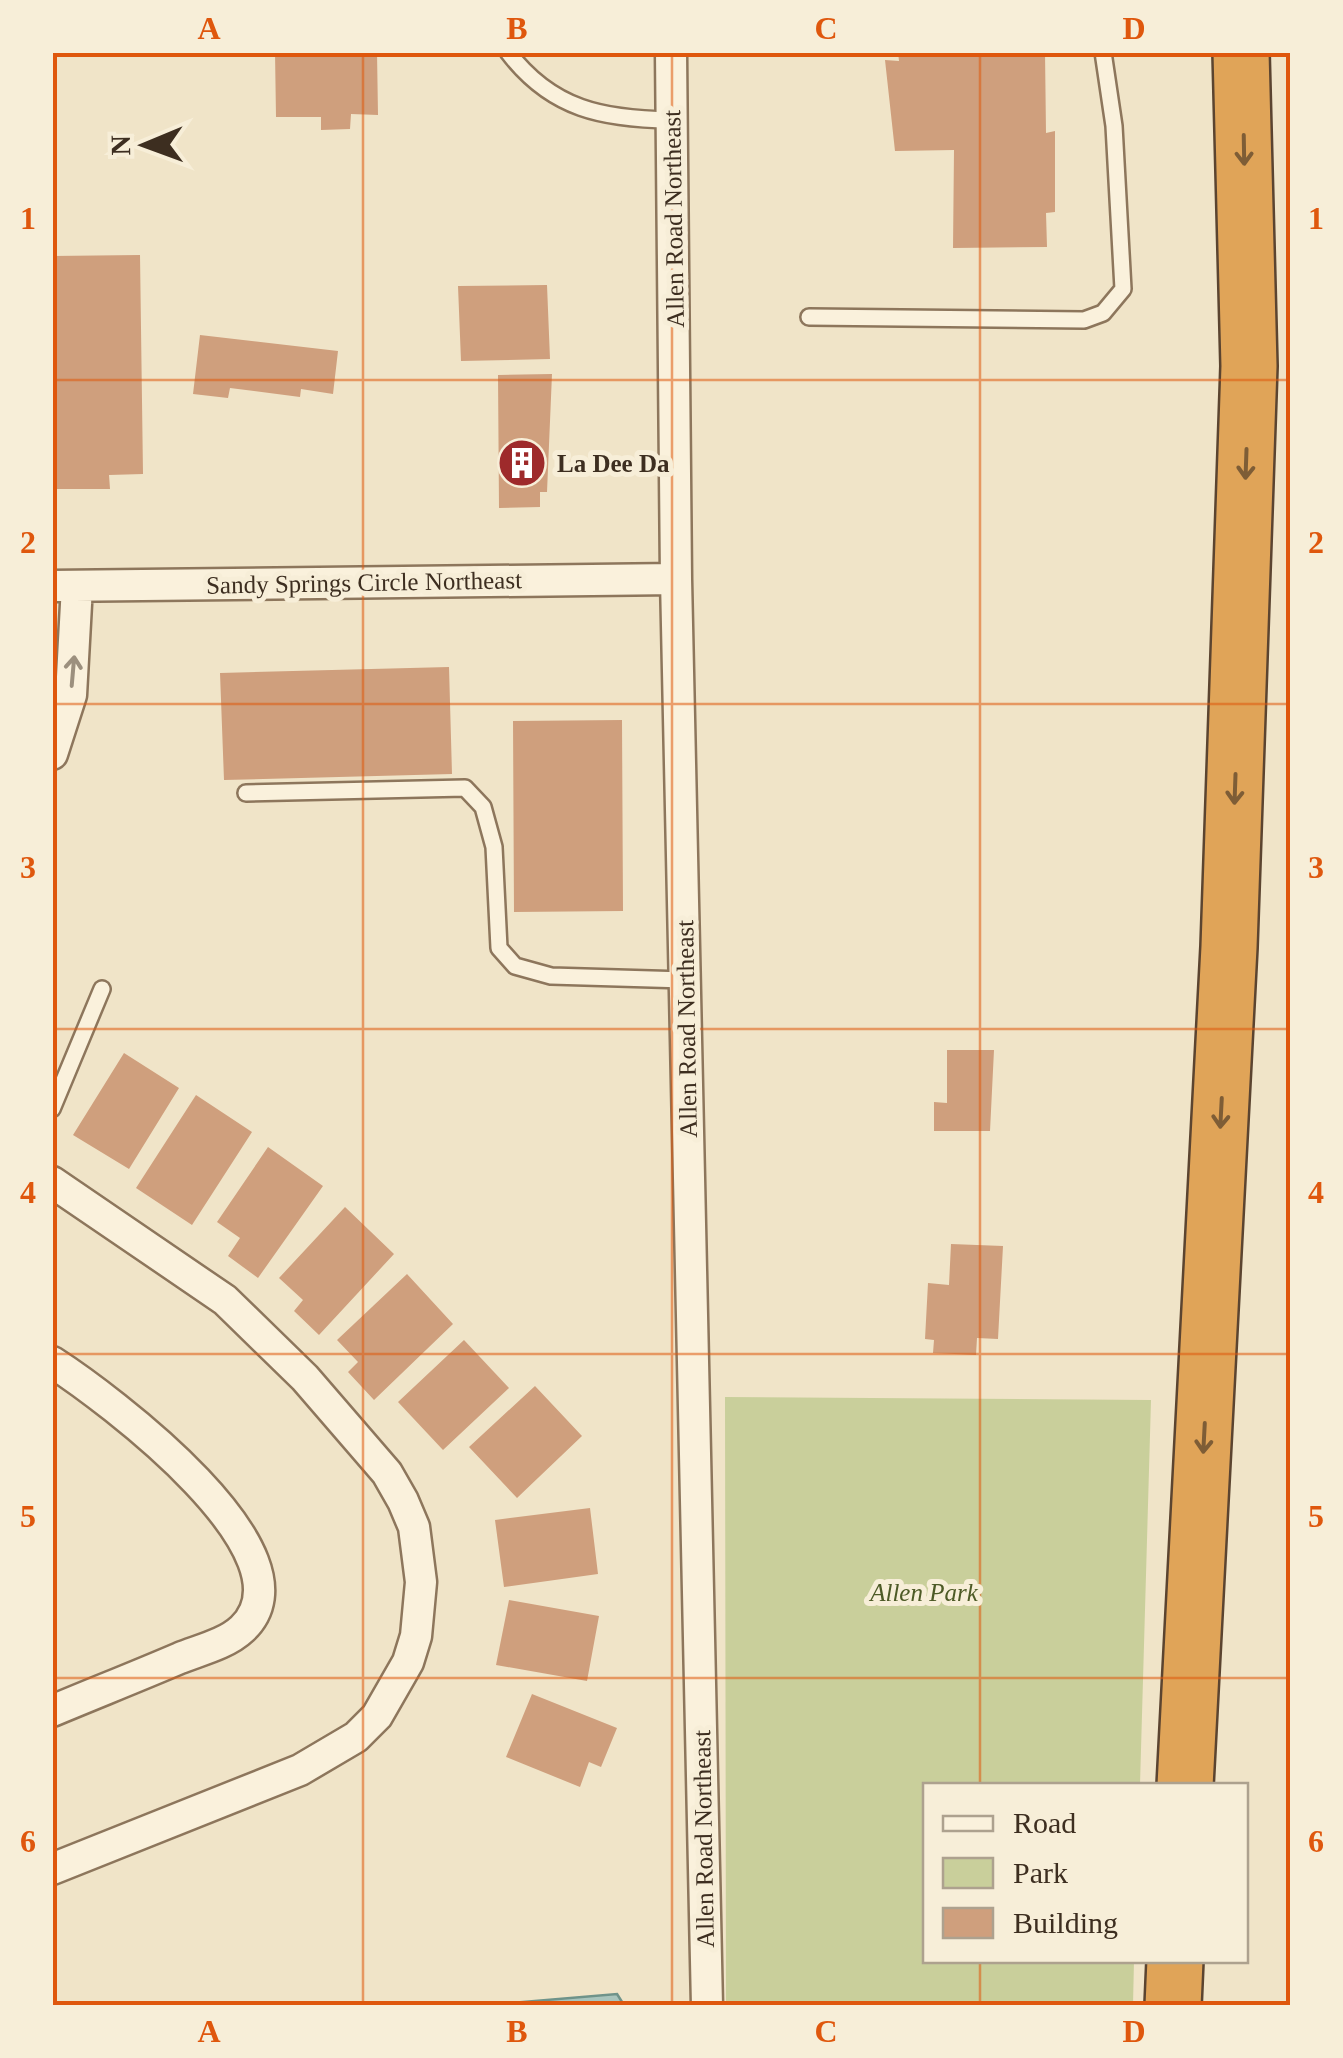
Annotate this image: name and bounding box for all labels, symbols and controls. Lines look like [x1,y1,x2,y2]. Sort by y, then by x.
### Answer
text: A [197,10,221,46]
text: B [506,10,528,46]
text: C [814,10,838,46]
text: D [1122,10,1146,46]
north arrow [95,95,195,195]
street label: Allen Road Northeast [658,110,689,328]
one-way arrow [1234,133,1253,165]
text: N [105,135,136,156]
text: 1 [20,200,36,236]
text: 1 [1308,200,1324,236]
building icon: La Dee Da [496,437,548,489]
one-way arrow [1236,447,1255,479]
place label: La Dee Da [557,450,670,477]
text: 2 [20,524,36,560]
text: 2 [1308,524,1324,560]
street label: Sandy Springs Circle Northeast [206,566,522,599]
one-way arrow [63,656,82,688]
one-way arrow [1225,772,1244,804]
text: 3 [20,849,36,885]
text: 3 [1308,849,1324,885]
street label: Allen Road Northeast [671,920,702,1138]
one-way arrow [1211,1097,1230,1129]
text: 4 [20,1174,36,1210]
text: 4 [1308,1174,1324,1210]
one-way arrow [1194,1421,1213,1453]
text: 5 [20,1498,36,1534]
text: 5 [1308,1498,1324,1534]
park label: Allen Park [868,1579,979,1606]
street label: Allen Road Northeast [688,1730,719,1948]
legend [923,1783,1248,1963]
text: Road [1013,1806,1076,1839]
text: 6 [20,1823,36,1859]
text: 6 [1308,1823,1324,1859]
text: Park [1013,1856,1068,1889]
text: Building [1013,1906,1118,1939]
text: A [197,2013,221,2049]
text: B [506,2013,528,2049]
text: C [814,2013,838,2049]
text: D [1122,2013,1146,2049]

